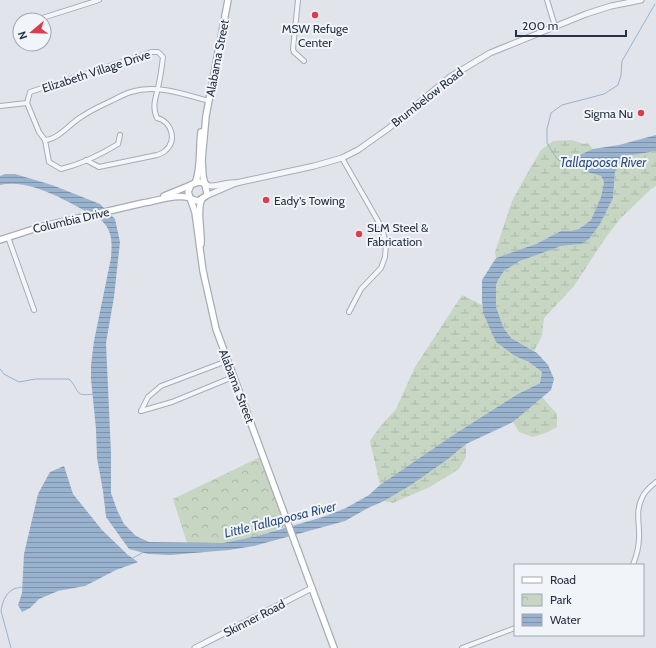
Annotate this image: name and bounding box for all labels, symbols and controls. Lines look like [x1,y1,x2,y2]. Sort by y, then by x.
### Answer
marker: MSW Refuge Center [310,10,320,20]
north arrow [12,12,52,52]
scale bar [516,12,626,38]
street label: Alabama Street [202,18,232,98]
text: 200 m [522,18,558,33]
place label: MSW Refuge Center [282,21,348,50]
text: N [15,29,30,41]
street label: Elizabeth Village Drive [40,46,152,96]
street label: Brumbelow Road [388,64,466,130]
place label: Sigma Nu [584,106,633,121]
marker: Sigma Nu [636,108,646,118]
water label: Tallapoosa River [560,154,647,170]
place label: Eady's Towing [274,193,346,208]
marker: Eady's Towing [261,195,271,205]
street label: Columbia Drive [31,204,111,236]
place label: SLM Steel & Fabrication [367,220,429,249]
marker: SLM Steel & Fabrication [354,229,364,239]
street label: Alabama Street [216,347,258,425]
water label: Little Tallapoosa River [222,497,339,541]
legend [514,564,644,636]
text: Road [550,572,576,587]
text: Park [550,592,572,607]
street label: Skinner Road [221,596,287,640]
text: Water [550,612,581,627]

